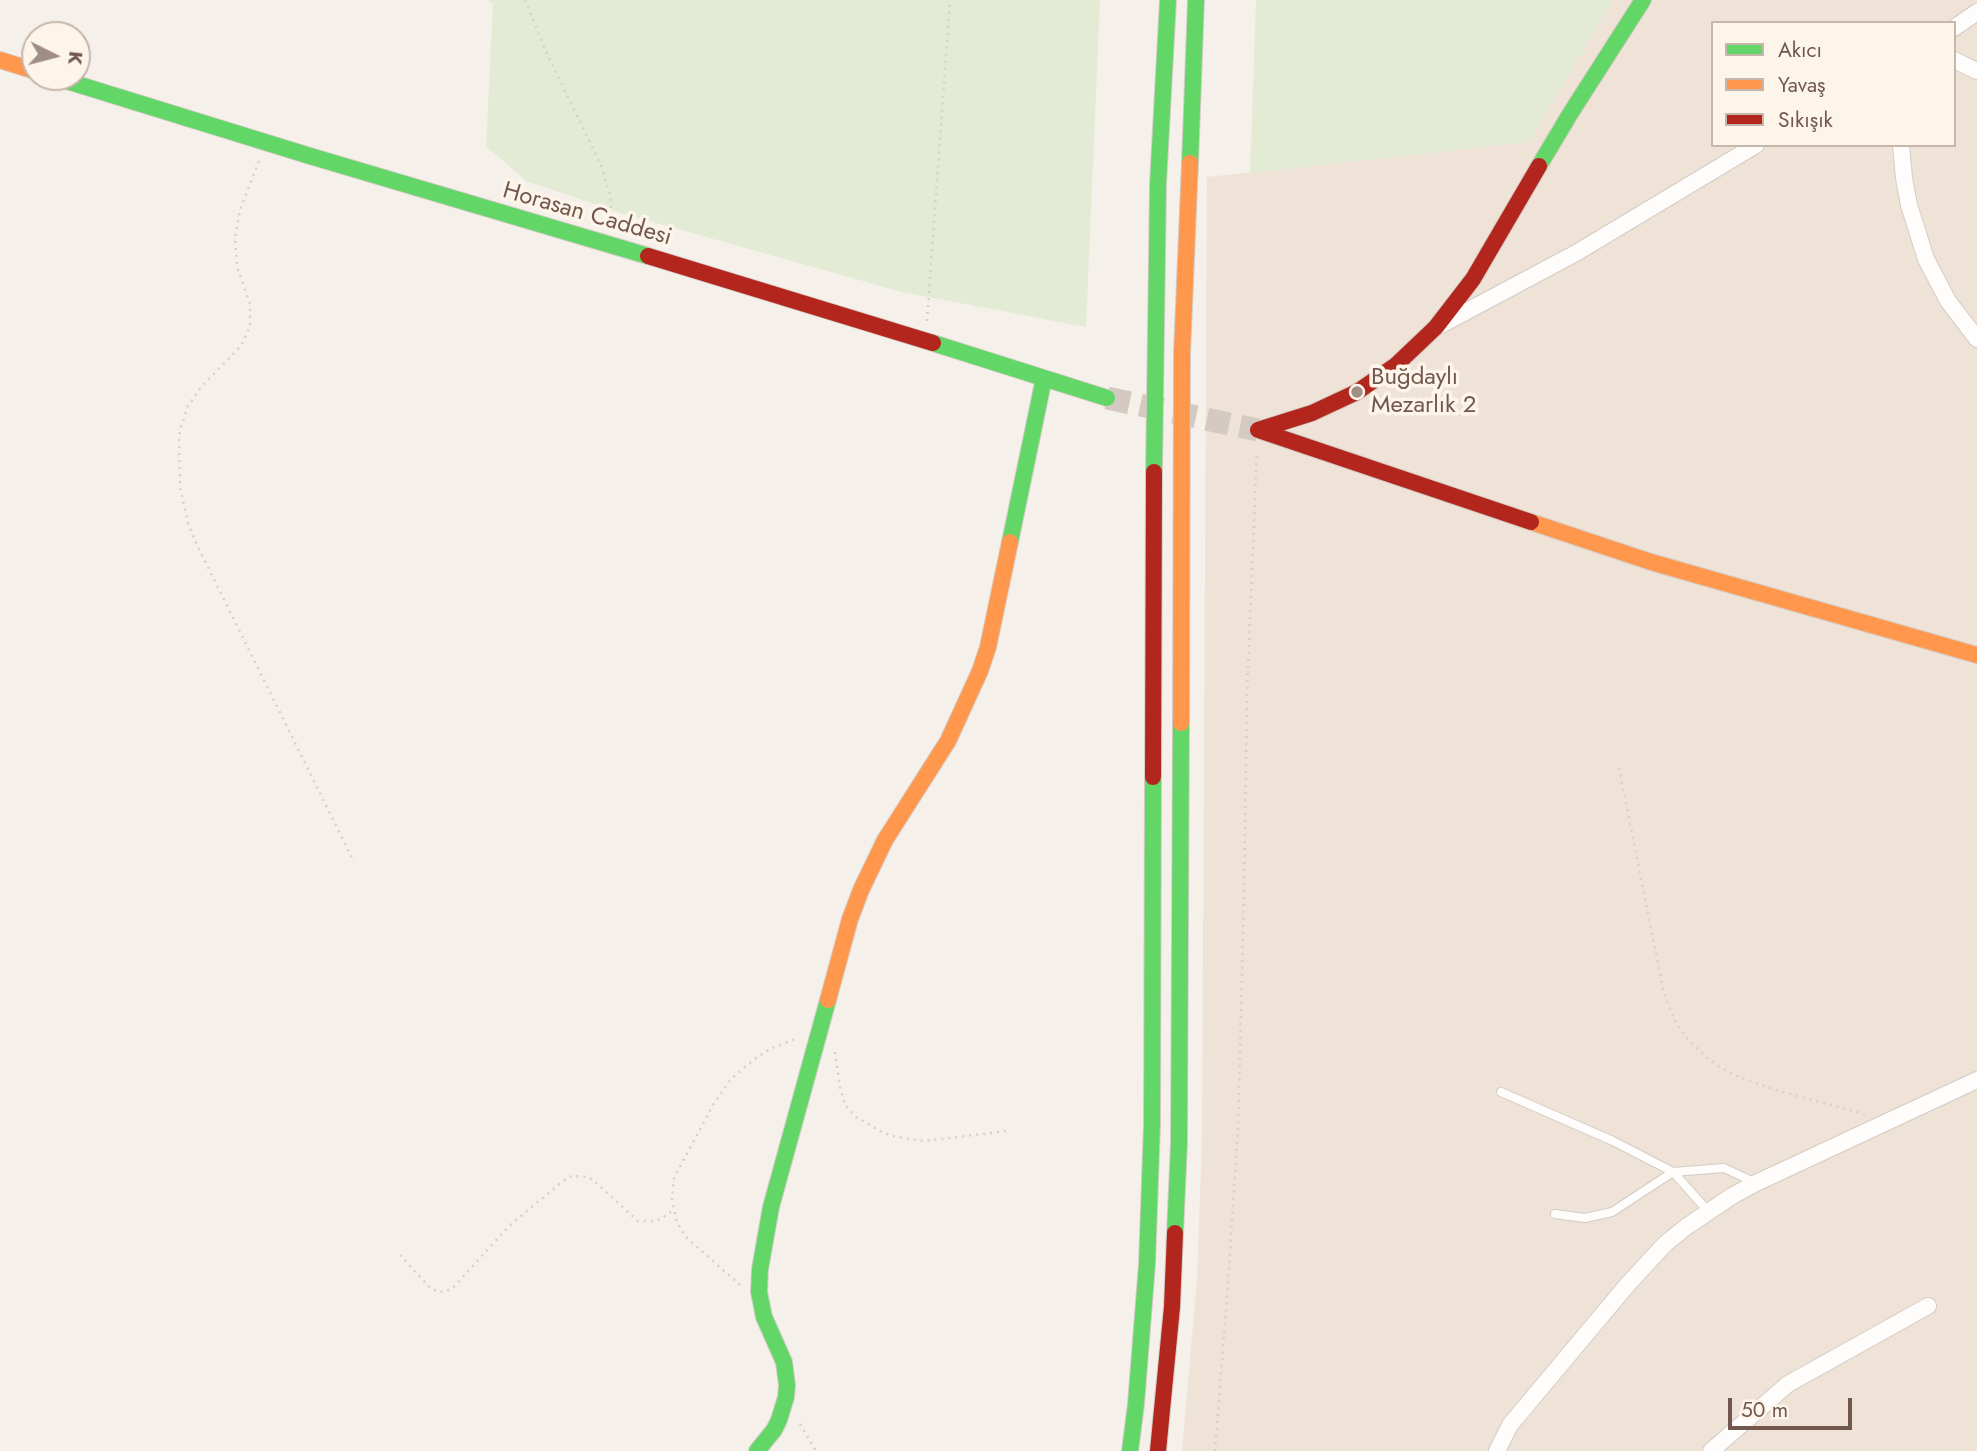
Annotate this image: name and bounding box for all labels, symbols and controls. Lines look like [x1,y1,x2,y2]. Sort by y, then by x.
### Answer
north arrow [21,21,91,91]
legend [1711,21,1956,147]
text: Akıcı [1778,35,1822,65]
text: K [61,50,90,66]
text: Yavaş [1778,70,1825,100]
text: Sıkışık [1778,105,1833,135]
street label: Horasan Caddesi [499,177,675,253]
place label: Buğdaylı Mezarlık 2 [1371,364,1476,420]
marker: Buğdaylı Mezarlık 2 [1349,384,1365,400]
scale bar [1732,1384,1856,1428]
text: 50 m [1741,1395,1788,1425]

